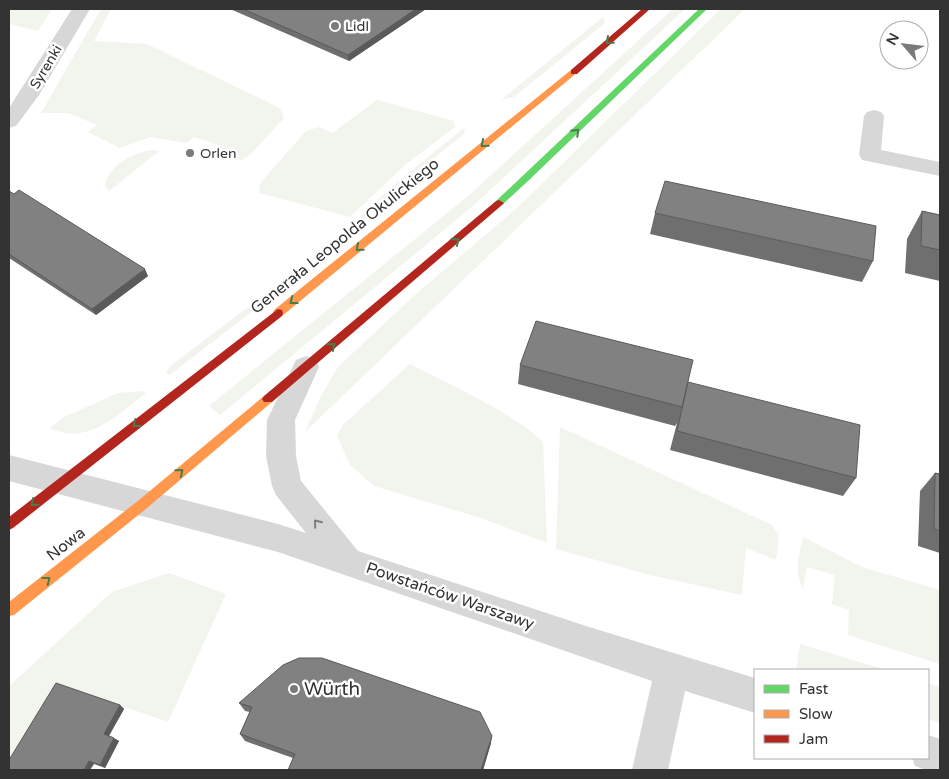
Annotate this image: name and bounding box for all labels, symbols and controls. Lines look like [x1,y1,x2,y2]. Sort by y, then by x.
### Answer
place label: Lidl [345,18,369,35]
marker: Lidl [329,20,341,32]
north arrow [879,20,929,70]
text: N [883,30,903,48]
one-way arrow [606,35,615,44]
street label: Syrenki [26,42,66,92]
one-way arrow [570,129,579,138]
one-way arrow [480,138,489,147]
place label: Orlen [200,145,237,162]
marker: Orlen [184,147,196,159]
street label: Generała Leopolda Okulickiego [247,154,443,318]
one-way arrow [450,238,459,247]
one-way arrow [355,242,364,251]
one-way arrow [290,295,299,303]
one-way arrow [326,343,335,352]
one-way arrow [132,418,142,427]
one-way arrow [174,470,183,478]
one-way arrow [31,498,40,506]
one-way arrow [314,520,322,529]
street label: Nowa [43,523,89,565]
street label: Powstańców Warszawy [363,558,537,634]
one-way arrow [41,577,50,585]
legend [754,669,929,759]
place label: Würth [304,678,360,700]
text: Fast [799,680,829,698]
marker: Würth [288,683,300,695]
text: Slow [799,705,833,723]
text: Jam [799,730,828,748]

